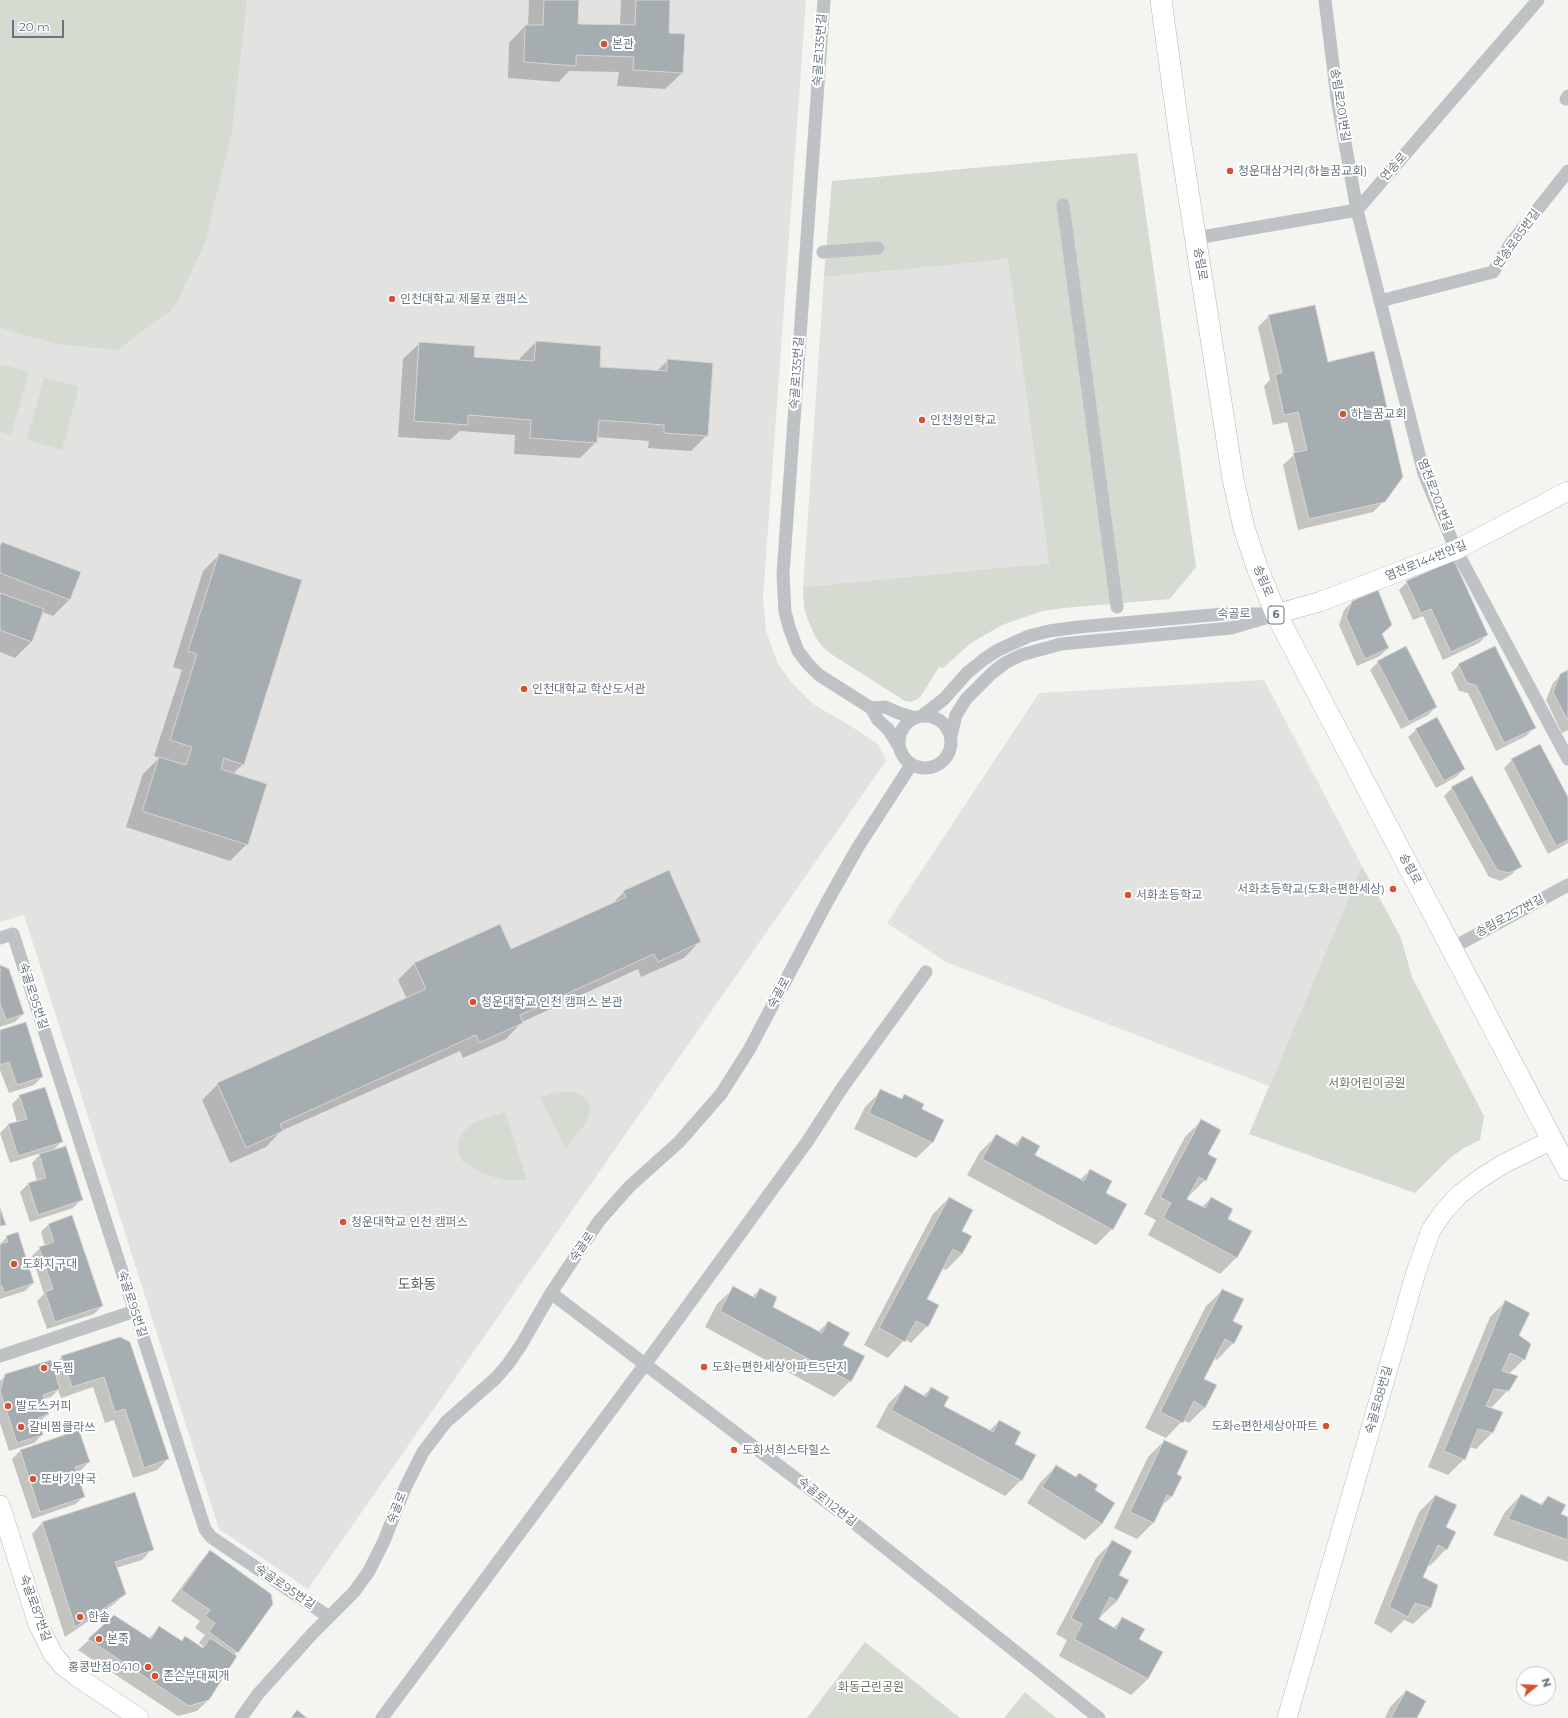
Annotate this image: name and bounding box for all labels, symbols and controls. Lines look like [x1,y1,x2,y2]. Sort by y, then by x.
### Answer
scale bar [14,12,66,38]
street label: 숙골로135번길 [810,13,830,87]
text: 20 m [19,19,50,34]
place label: 본관 [612,37,634,51]
marker: 본관 [599,39,609,49]
street label: 송림로201번길 [1327,67,1353,143]
street label: 연송로 [1378,150,1410,184]
place label: 청운대삼거리(하늘꿈교회) [1238,164,1367,178]
marker: 청운대삼거리(하늘꿈교회) [1225,166,1235,176]
street label: 연송로85번길 [1491,207,1543,271]
street label: 송림로 [1190,247,1210,281]
place label: 인천대학교 제물포 캠퍼스 [400,292,528,306]
marker: 인천대학교 제물포 캠퍼스 [387,294,397,304]
street label: 숙골로135번길 [787,336,807,410]
place label: 하늘꿈교회 [1351,407,1406,421]
marker: 하늘꿈교회 [1338,409,1348,419]
place label: 인천청인학교 [930,413,996,427]
marker: 인천청인학교 [917,415,927,425]
street label: 염전로202번길 [1415,457,1455,533]
street label: 염전로144번안길 [1383,538,1469,584]
street label: 송림로 [1250,563,1276,599]
road number: 6 [1268,606,1284,624]
street label: 숙골로 [1217,607,1251,621]
place label: 인천대학교 학산도서관 [532,682,646,696]
marker: 인천대학교 학산도서관 [519,684,529,694]
street label: 송림로 [1396,851,1424,887]
place label: 서화초등학교(도화e편한세상) [1237,882,1385,896]
marker: 서화초등학교(도화e편한세상) [1388,884,1398,894]
place label: 서화초등학교 [1136,888,1202,902]
marker: 서화초등학교 [1123,890,1133,900]
street label: 송림로257번길 [1473,892,1547,940]
street label: 숙골로95번길 [15,961,51,1031]
street label: 숙골로 [765,975,793,1011]
place label: 청운대학교 인천 캠퍼스 본관 [481,995,623,1009]
marker: 청운대학교 인천 캠퍼스 본관 [468,997,478,1007]
park label: 서화어린이공원 [1328,1076,1406,1090]
place label: 청운대학교 인천 캠퍼스 [351,1215,468,1229]
marker: 청운대학교 인천 캠퍼스 [338,1217,348,1227]
street label: 숙골로 [567,1229,597,1265]
place label: 도화지구대 [22,1257,77,1271]
marker: 도화지구대 [9,1259,19,1269]
street label: 숙골로95번길 [114,1269,150,1339]
district label: 도화동 [398,1277,436,1293]
place label: 도화e편한세상아파트5단지 [712,1360,847,1374]
place label: 두찜 [52,1361,74,1375]
marker: 도화e편한세상아파트5단지 [699,1362,709,1372]
marker: 두찜 [39,1363,49,1373]
street label: 숙골로88번길 [1362,1364,1396,1436]
place label: 발도스커피 [16,1399,71,1413]
marker: 발도스커피 [3,1401,13,1411]
place label: 도화e편한세상아파트 [1211,1419,1318,1433]
place label: 갈비찜클라쓰 [29,1420,95,1434]
marker: 도화e편한세상아파트 [1321,1421,1331,1431]
marker: 갈비찜클라쓰 [16,1422,26,1432]
place label: 도화서희스타힐스 [742,1443,830,1457]
marker: 도화서희스타힐스 [729,1445,739,1455]
place label: 또바기약국 [41,1472,96,1486]
marker: 또바기약국 [28,1474,38,1484]
street label: 숙골로112번길 [795,1475,859,1529]
street label: 숙골로 [384,1490,410,1526]
street label: 숙골로95번길 [252,1562,318,1612]
street label: 숙골로87번길 [16,1573,54,1643]
place label: 한솥 [88,1610,110,1624]
marker: 한솥 [75,1612,85,1622]
place label: 본죽 [107,1632,129,1646]
marker: 본죽 [94,1634,104,1644]
place label: 홍콩반점0410 [68,1660,140,1674]
marker: 홍콩반점0410 [143,1662,153,1672]
north arrow [1516,1666,1556,1706]
place label: 존슨부대찌개 [163,1669,229,1683]
marker: 존슨부대찌개 [150,1671,160,1681]
text: N [1538,1676,1554,1689]
park label: 화동근린공원 [838,1680,904,1694]

